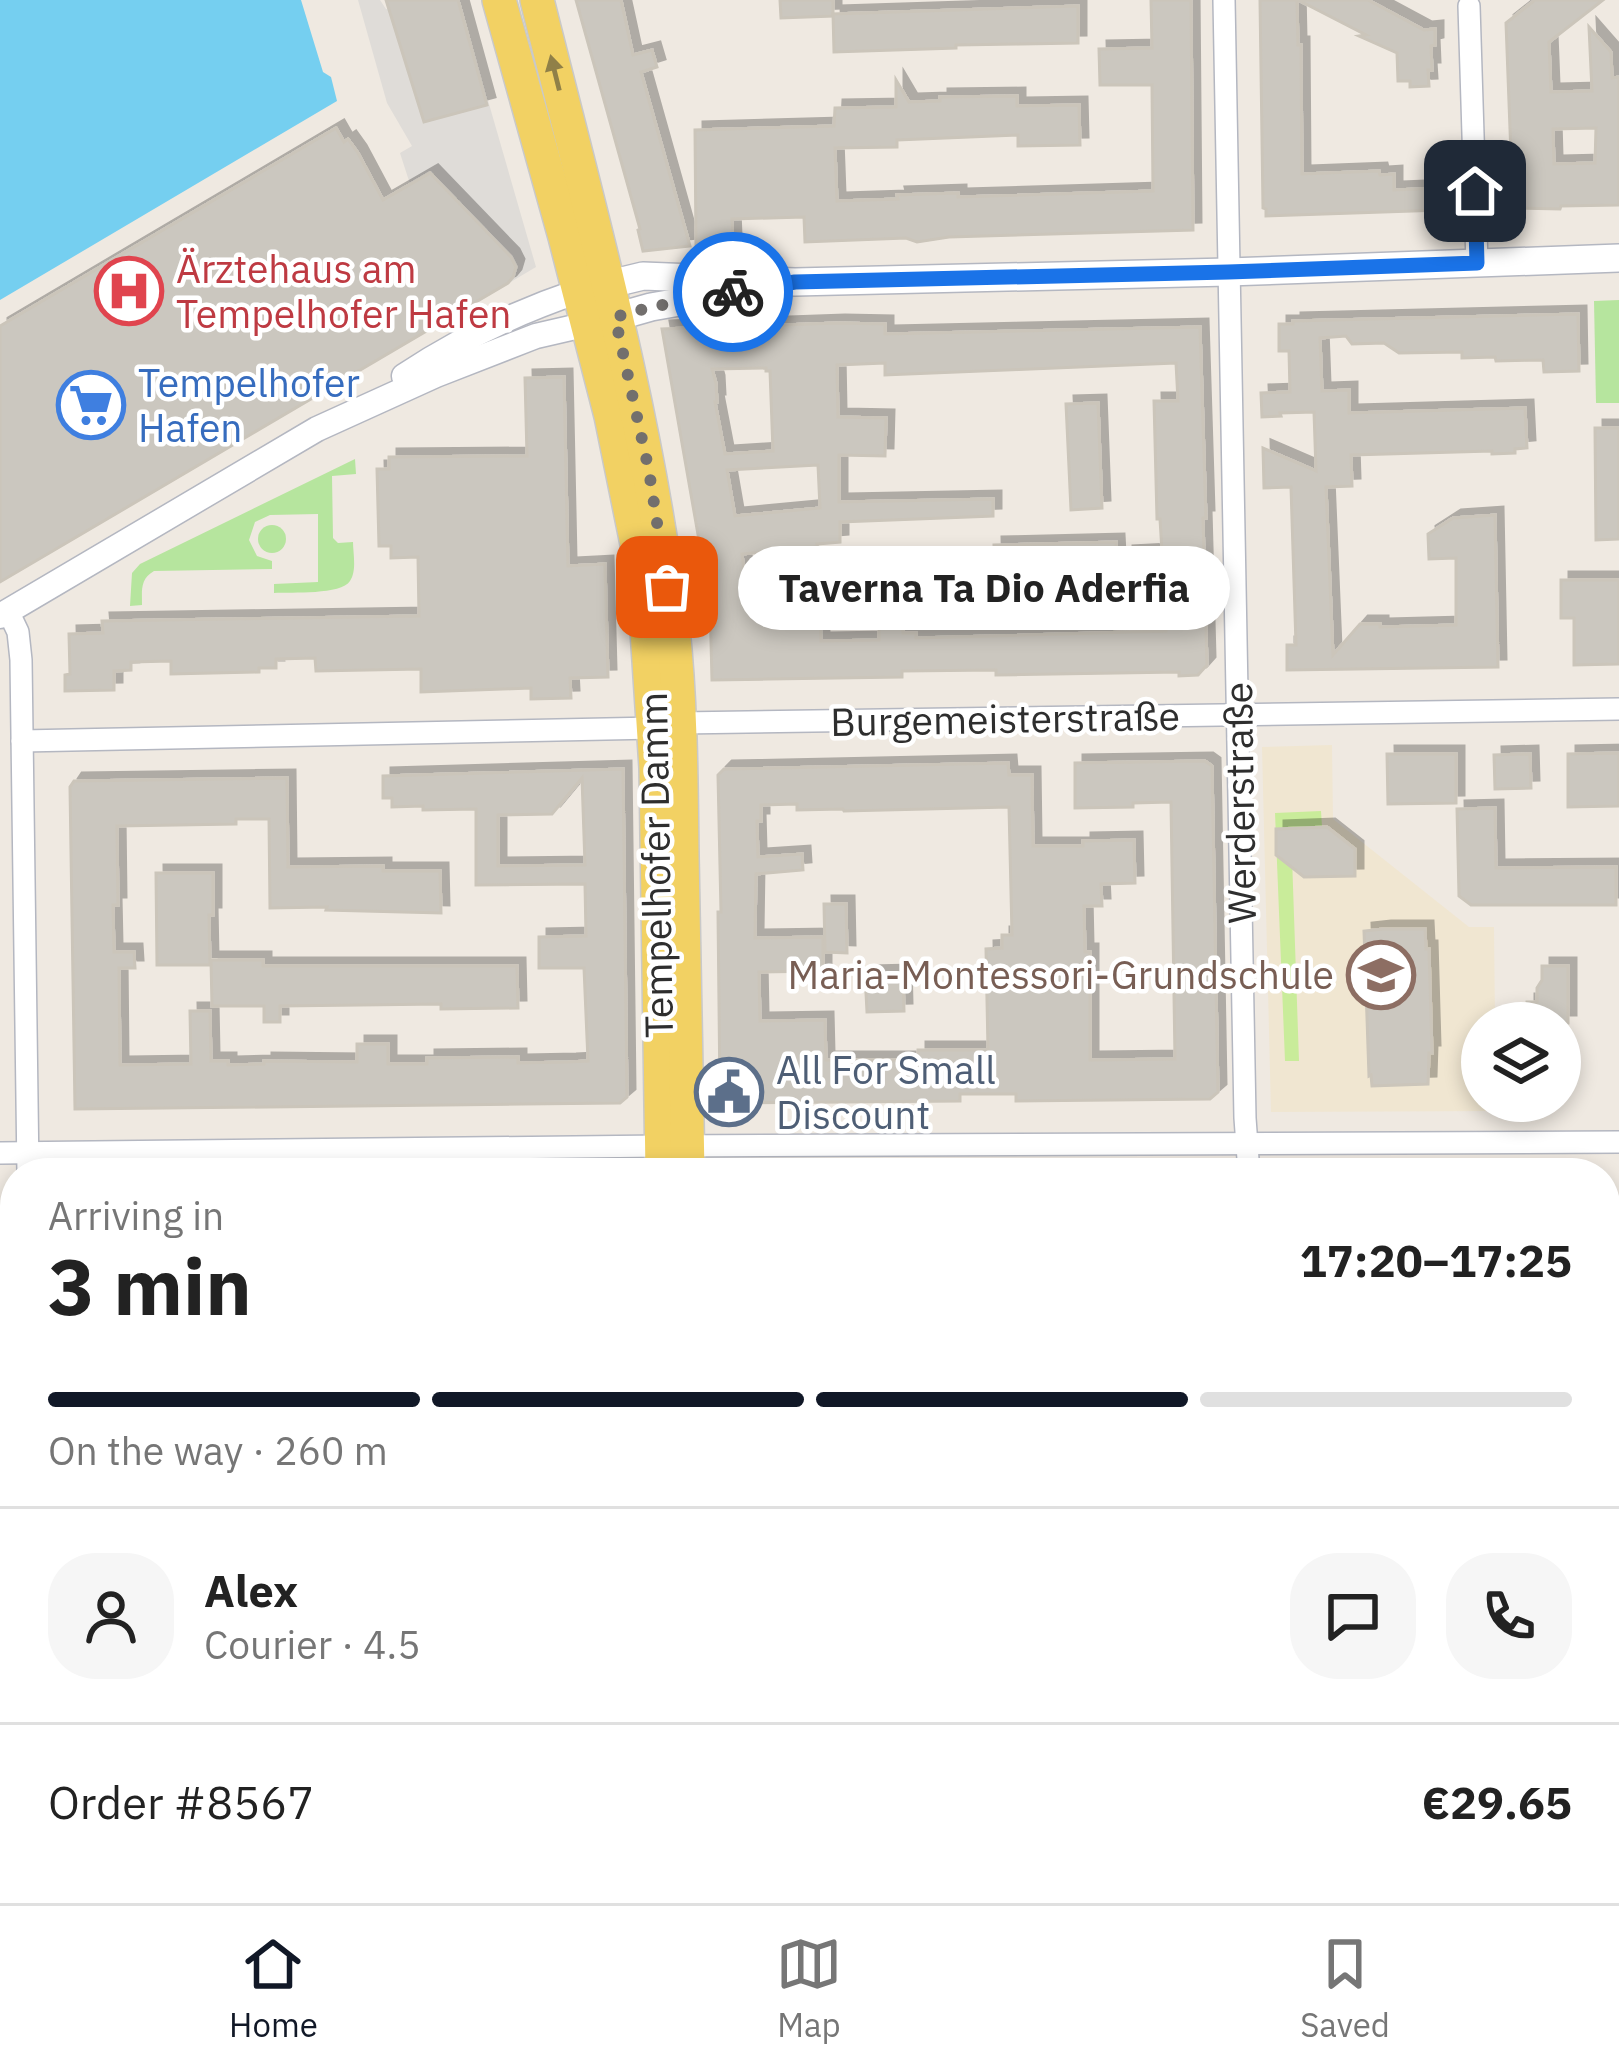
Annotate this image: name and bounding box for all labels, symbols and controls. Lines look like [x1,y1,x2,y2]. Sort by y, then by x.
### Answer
one-way arrow [545,54,564,91]
pin [1424,140,1526,242]
icon: home [1442,158,1508,224]
courier [673,232,793,352]
place label: Ärztehaus am Tempelhofer Hafen [176,243,511,339]
hospital icon: Ärztehaus am Tempelhofer Hafen [94,256,164,326]
icon: bike [700,259,766,325]
place label: Tempelhofer Hafen [138,357,360,453]
supermarket icon: Tempelhofer Hafen [56,370,126,440]
pin [616,536,718,638]
callout: Taverna Ta Dio Aderfia [739,545,1231,629]
icon: bag [634,554,700,620]
text: Taverna Ta Dio Aderfia [778,562,1190,613]
street label: Werderstraße [1212,682,1267,924]
street label: Burgemeisterstraße [830,690,1180,747]
street label: Tempelhofer Damm [627,692,684,1038]
school or university icon: Maria-Montessori-Grundschule [1346,940,1416,1010]
place label: Maria-Montessori-Grundschule [788,949,1334,1000]
map controls [1461,1002,1581,1122]
button: layers [1461,1002,1581,1122]
place label: All For Small Discount [776,1044,996,1140]
public building icon: All For Small Discount [694,1057,764,1127]
text: Arriving in [48,1190,224,1241]
text: 17:20–17:25 [1300,1231,1572,1289]
text: 3 min [48,1235,252,1336]
text: On the way · 260 m [48,1425,388,1476]
button: person [48,1553,174,1679]
button: chat [1290,1553,1416,1679]
button: phone [1446,1553,1572,1679]
text: Alex [204,1561,298,1619]
text: Courier · 4.5 [204,1619,421,1670]
text: Order #8567 [48,1773,314,1831]
text: €29.65 [1422,1773,1572,1831]
tab: Home [229,1931,318,2046]
tab: Map [776,1931,842,2046]
tab: Saved [1300,1931,1390,2046]

